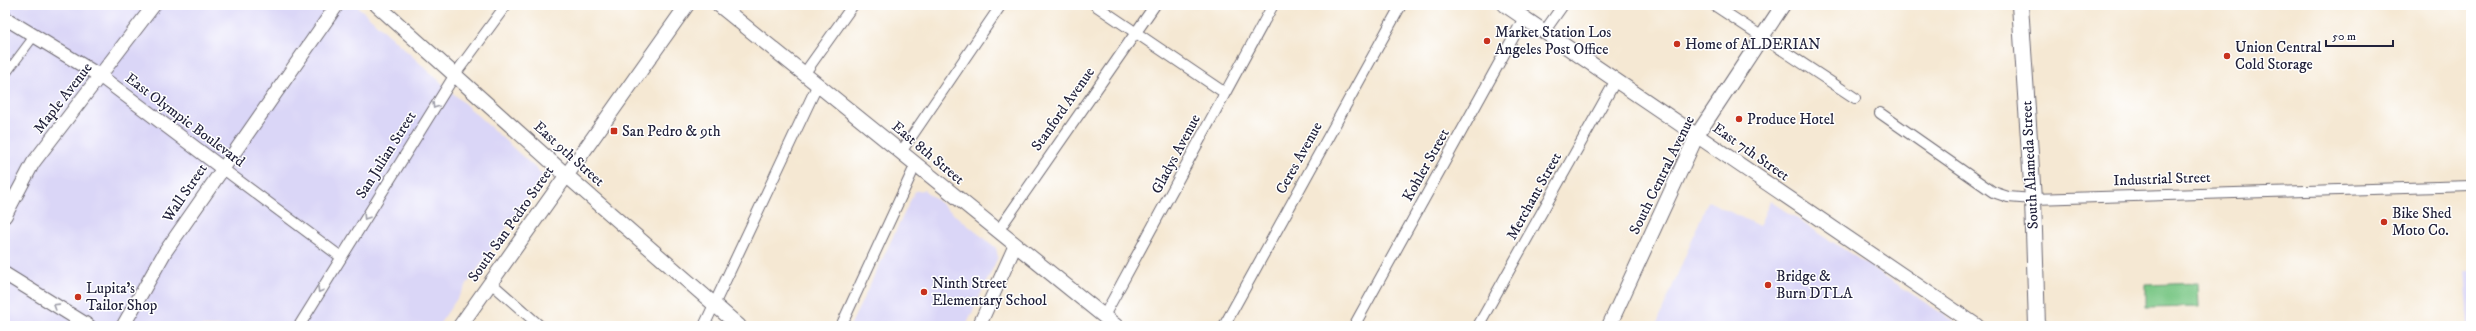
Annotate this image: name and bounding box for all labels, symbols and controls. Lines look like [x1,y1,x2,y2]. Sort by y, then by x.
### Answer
scale bar [2326,22,2393,48]
place label: Market Station Los Angeles Post Office [1495,23,1611,59]
text: 50 m [2332,29,2356,44]
place label: Home of ALDERIAN [1685,35,1821,54]
marker: Market Station Los Angeles Post Office [1482,36,1492,46]
place label: Union Central Cold Storage [2235,38,2322,74]
marker: Home of ALDERIAN [1672,39,1682,49]
marker: Union Central Cold Storage [2222,51,2232,61]
street label: Maple Avenue [29,59,97,137]
street label: Stanford Avenue [1027,63,1099,155]
street label: East Olympic Boulevard [121,69,249,172]
street label: South Alameda Street [2017,100,2043,230]
one-way arrow [432,102,440,109]
street label: San Julian Street [352,108,421,202]
place label: Produce Hotel [1747,110,1835,129]
street label: Gladys Avenue [1147,111,1205,197]
street label: South Central Avenue [1625,112,1699,238]
marker: Produce Hotel [1734,114,1744,124]
street label: East 9th Street [530,117,609,191]
street label: East 8th Street [888,117,968,189]
street label: Ceres Avenue [1271,119,1327,197]
street label: East 7th Street [1709,119,1793,185]
place label: San Pedro & 9th [622,122,721,141]
street label: Kohler Street [1398,125,1454,205]
marker: San Pedro & 9th [609,126,619,136]
street label: Merchant Street [1502,149,1566,243]
street label: Wall Street [158,160,212,227]
street label: South San Pedro Street [464,162,558,286]
street label: Industrial Street [2113,168,2211,190]
place label: Bike Shed Moto Co. [2392,204,2452,240]
one-way arrow [363,212,370,219]
marker: Bike Shed Moto Co. [2379,217,2389,227]
place label: Bridge & Burn DTLA [1776,267,1853,303]
place label: Ninth Street Elementary School [932,274,1047,310]
place label: Lupita's Tailor Shop [86,279,158,315]
marker: Bridge & Burn DTLA [1763,280,1773,290]
one-way arrow [318,286,325,293]
marker: Ninth Street Elementary School [919,287,929,297]
marker: Lupita's Tailor Shop [73,292,83,302]
one-way arrow [53,303,60,310]

